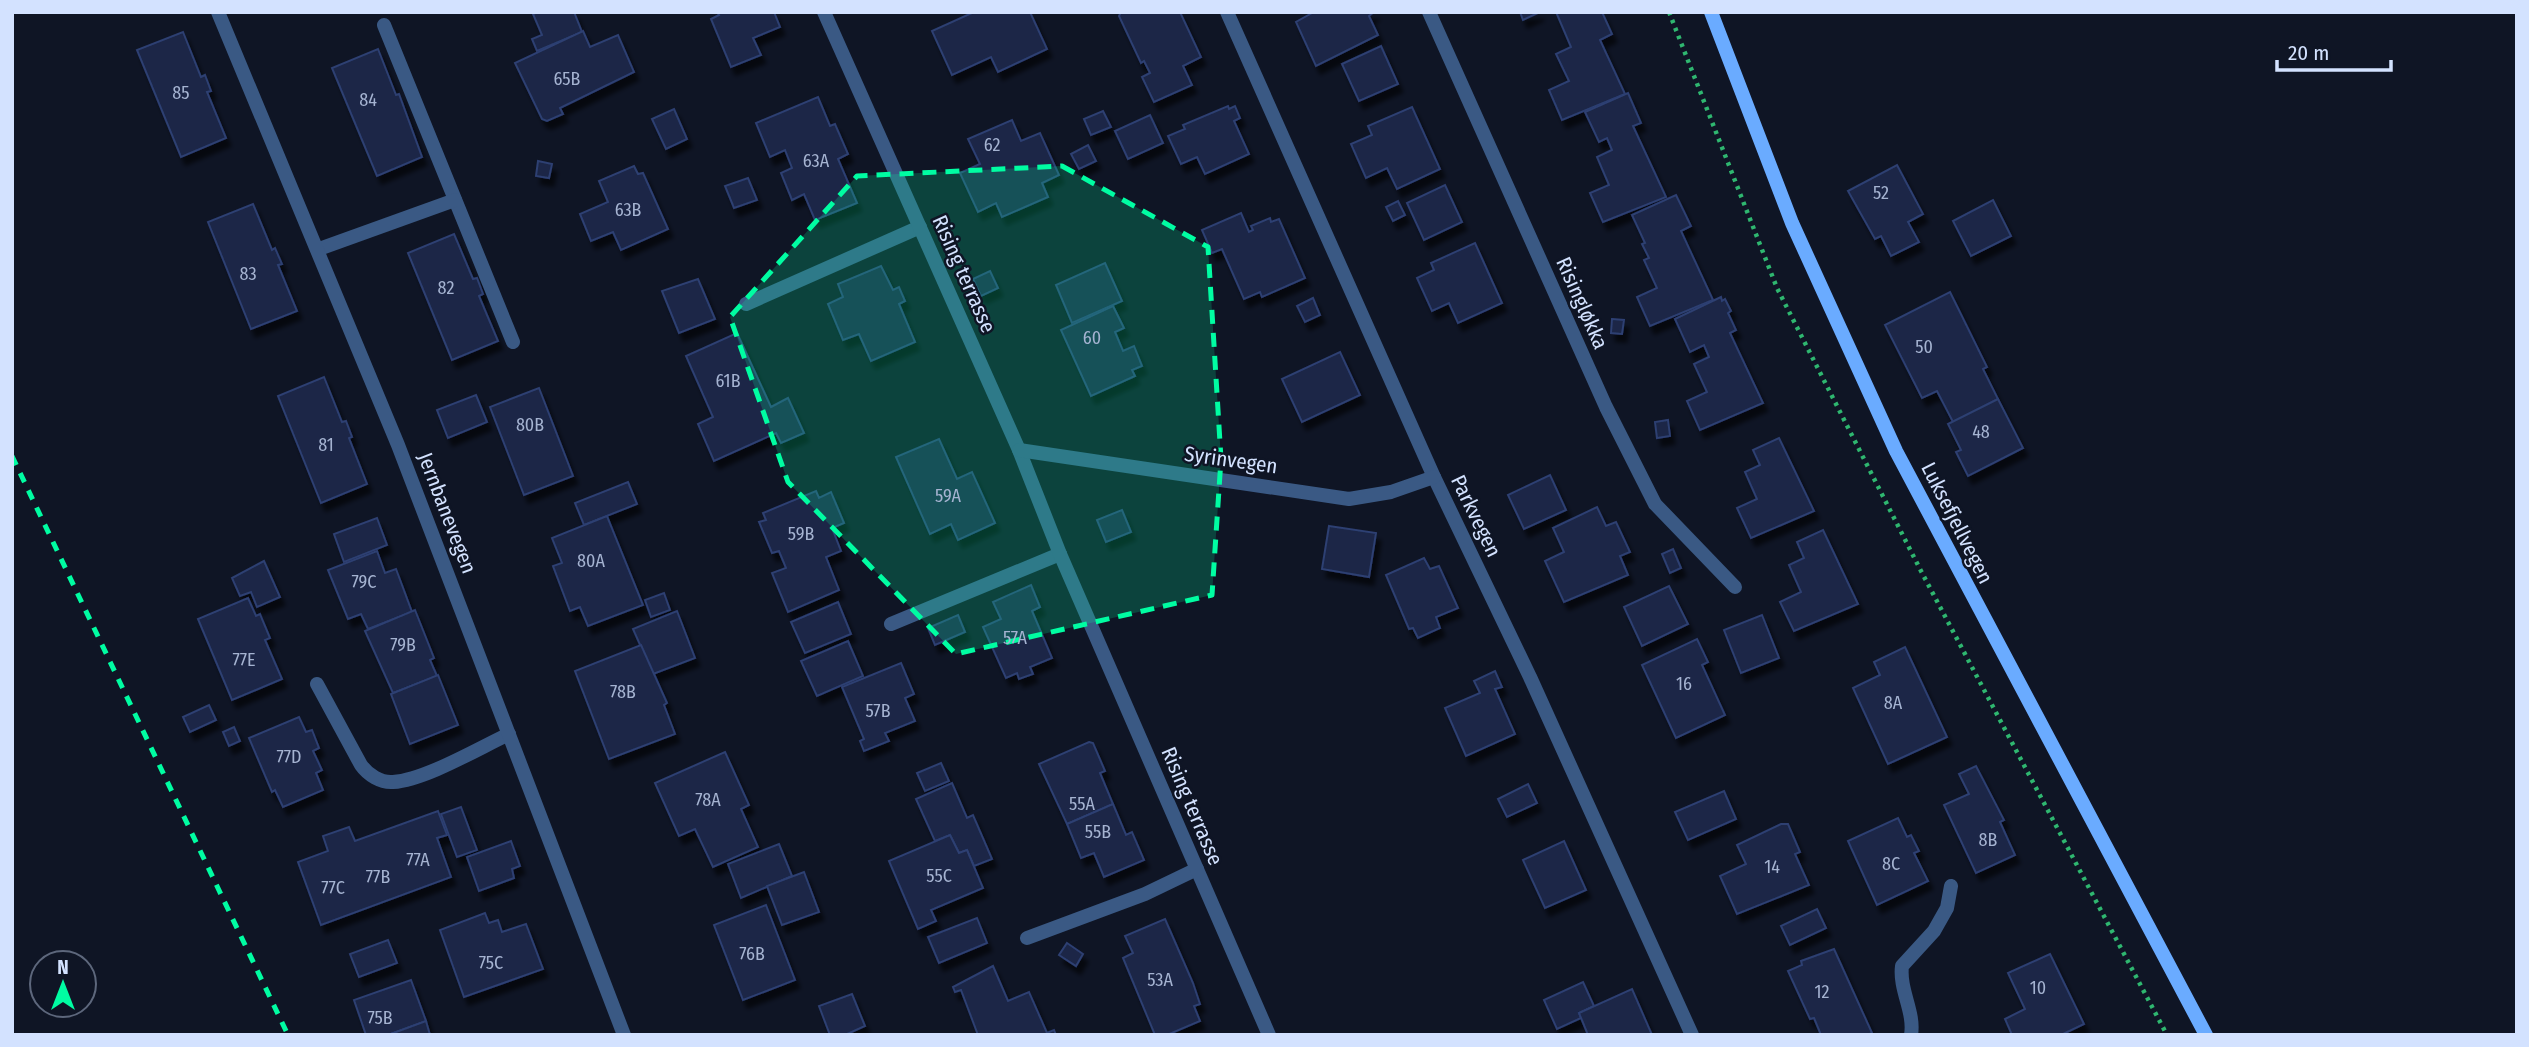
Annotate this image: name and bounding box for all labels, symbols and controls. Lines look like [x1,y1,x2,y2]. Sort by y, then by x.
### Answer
scale bar [2277,28,2391,72]
text: 20 m [2288,40,2329,66]
house number: 65B [554,68,581,90]
house number: 85 [172,82,190,104]
house number: 84 [359,89,377,111]
house number: 62 [984,134,1000,156]
house number: 63A [803,150,830,172]
house number: 52 [1873,182,1889,204]
house number: 63B [615,199,642,221]
street label: Rising terrasse [926,211,1002,337]
street label: Risingløkka [1550,253,1614,353]
house number: 83 [239,263,257,285]
house number: 82 [438,277,454,299]
house number: 60 [1083,327,1101,349]
house number: 50 [1915,336,1933,358]
house number: 61B [716,370,741,392]
house number: 80B [516,414,544,436]
house number: 48 [1972,421,1990,443]
house number: 81 [318,434,334,456]
street label: Syrinvegen [1183,441,1279,479]
street label: Jernbanevegen [412,449,482,577]
street label: Luksefjellvegen [1915,458,1999,588]
street label: Parkvegen [1445,471,1507,561]
house number: 59A [935,485,962,507]
house number: 59B [788,523,814,545]
house number: 80A [577,550,605,572]
house number: 79C [352,571,376,593]
house number: 57A [1003,627,1028,649]
house number: 79B [390,634,416,656]
house number: 77E [232,649,256,671]
house number: 16 [1676,673,1692,695]
house number: 78B [610,681,636,703]
house number: 8A [1884,692,1903,714]
house number: 57B [865,700,891,722]
street label: Rising terrasse [1155,743,1229,869]
house number: 77D [276,746,302,768]
house number: 78A [695,789,721,811]
house number: 55A [1069,793,1095,815]
house number: 55B [1085,821,1111,843]
house number: 8B [1979,829,1998,851]
house number: 77A [406,849,430,871]
house number: 8C [1882,853,1900,875]
house number: 14 [1764,856,1780,878]
house number: 55C [926,865,952,887]
house number: 77B [366,866,390,888]
house number: 77C [321,877,345,899]
house number: 76B [739,943,765,965]
north arrow [28,949,98,1019]
house number: 75C [479,952,503,974]
text: N [57,956,69,979]
house number: 53A [1147,969,1173,991]
house number: 10 [2030,977,2046,999]
house number: 12 [1815,981,1830,1003]
house number: 75B [367,1007,393,1029]

